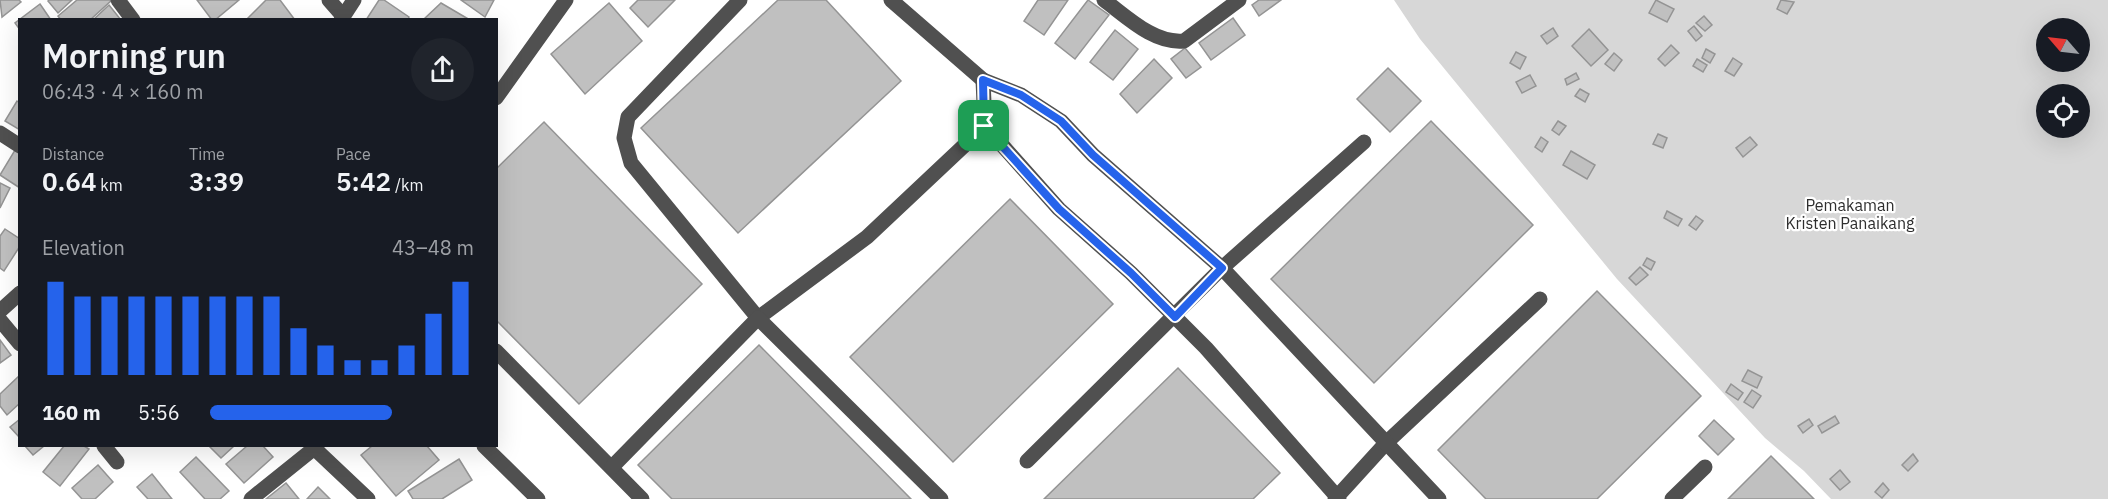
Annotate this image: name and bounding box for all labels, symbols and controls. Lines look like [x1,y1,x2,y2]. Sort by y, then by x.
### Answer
north arrow [2036,18,2090,72]
map controls [2036,18,2090,138]
text: Morning run [42,34,226,77]
button: share [411,38,474,101]
text: 06:43 · 4 × 160 m [42,78,203,105]
button: locate [2036,84,2090,138]
pin [958,100,1009,151]
icon: arrive [967,109,1000,142]
text: Distance [42,144,104,164]
text: Time [189,144,225,164]
text: Pace [336,144,371,164]
text: 0.64 [42,164,97,198]
text: 3:39 [189,164,244,198]
text: 5:42 [336,164,391,198]
text: km [97,175,123,195]
text: /km [391,175,423,195]
park label: Pemakaman Kristen Panaikang [1786,195,1915,233]
text: Elevation [42,234,125,261]
text: 43–48 m [392,234,474,261]
text: 160 m [42,399,101,426]
text: 5:56 [138,399,180,426]

